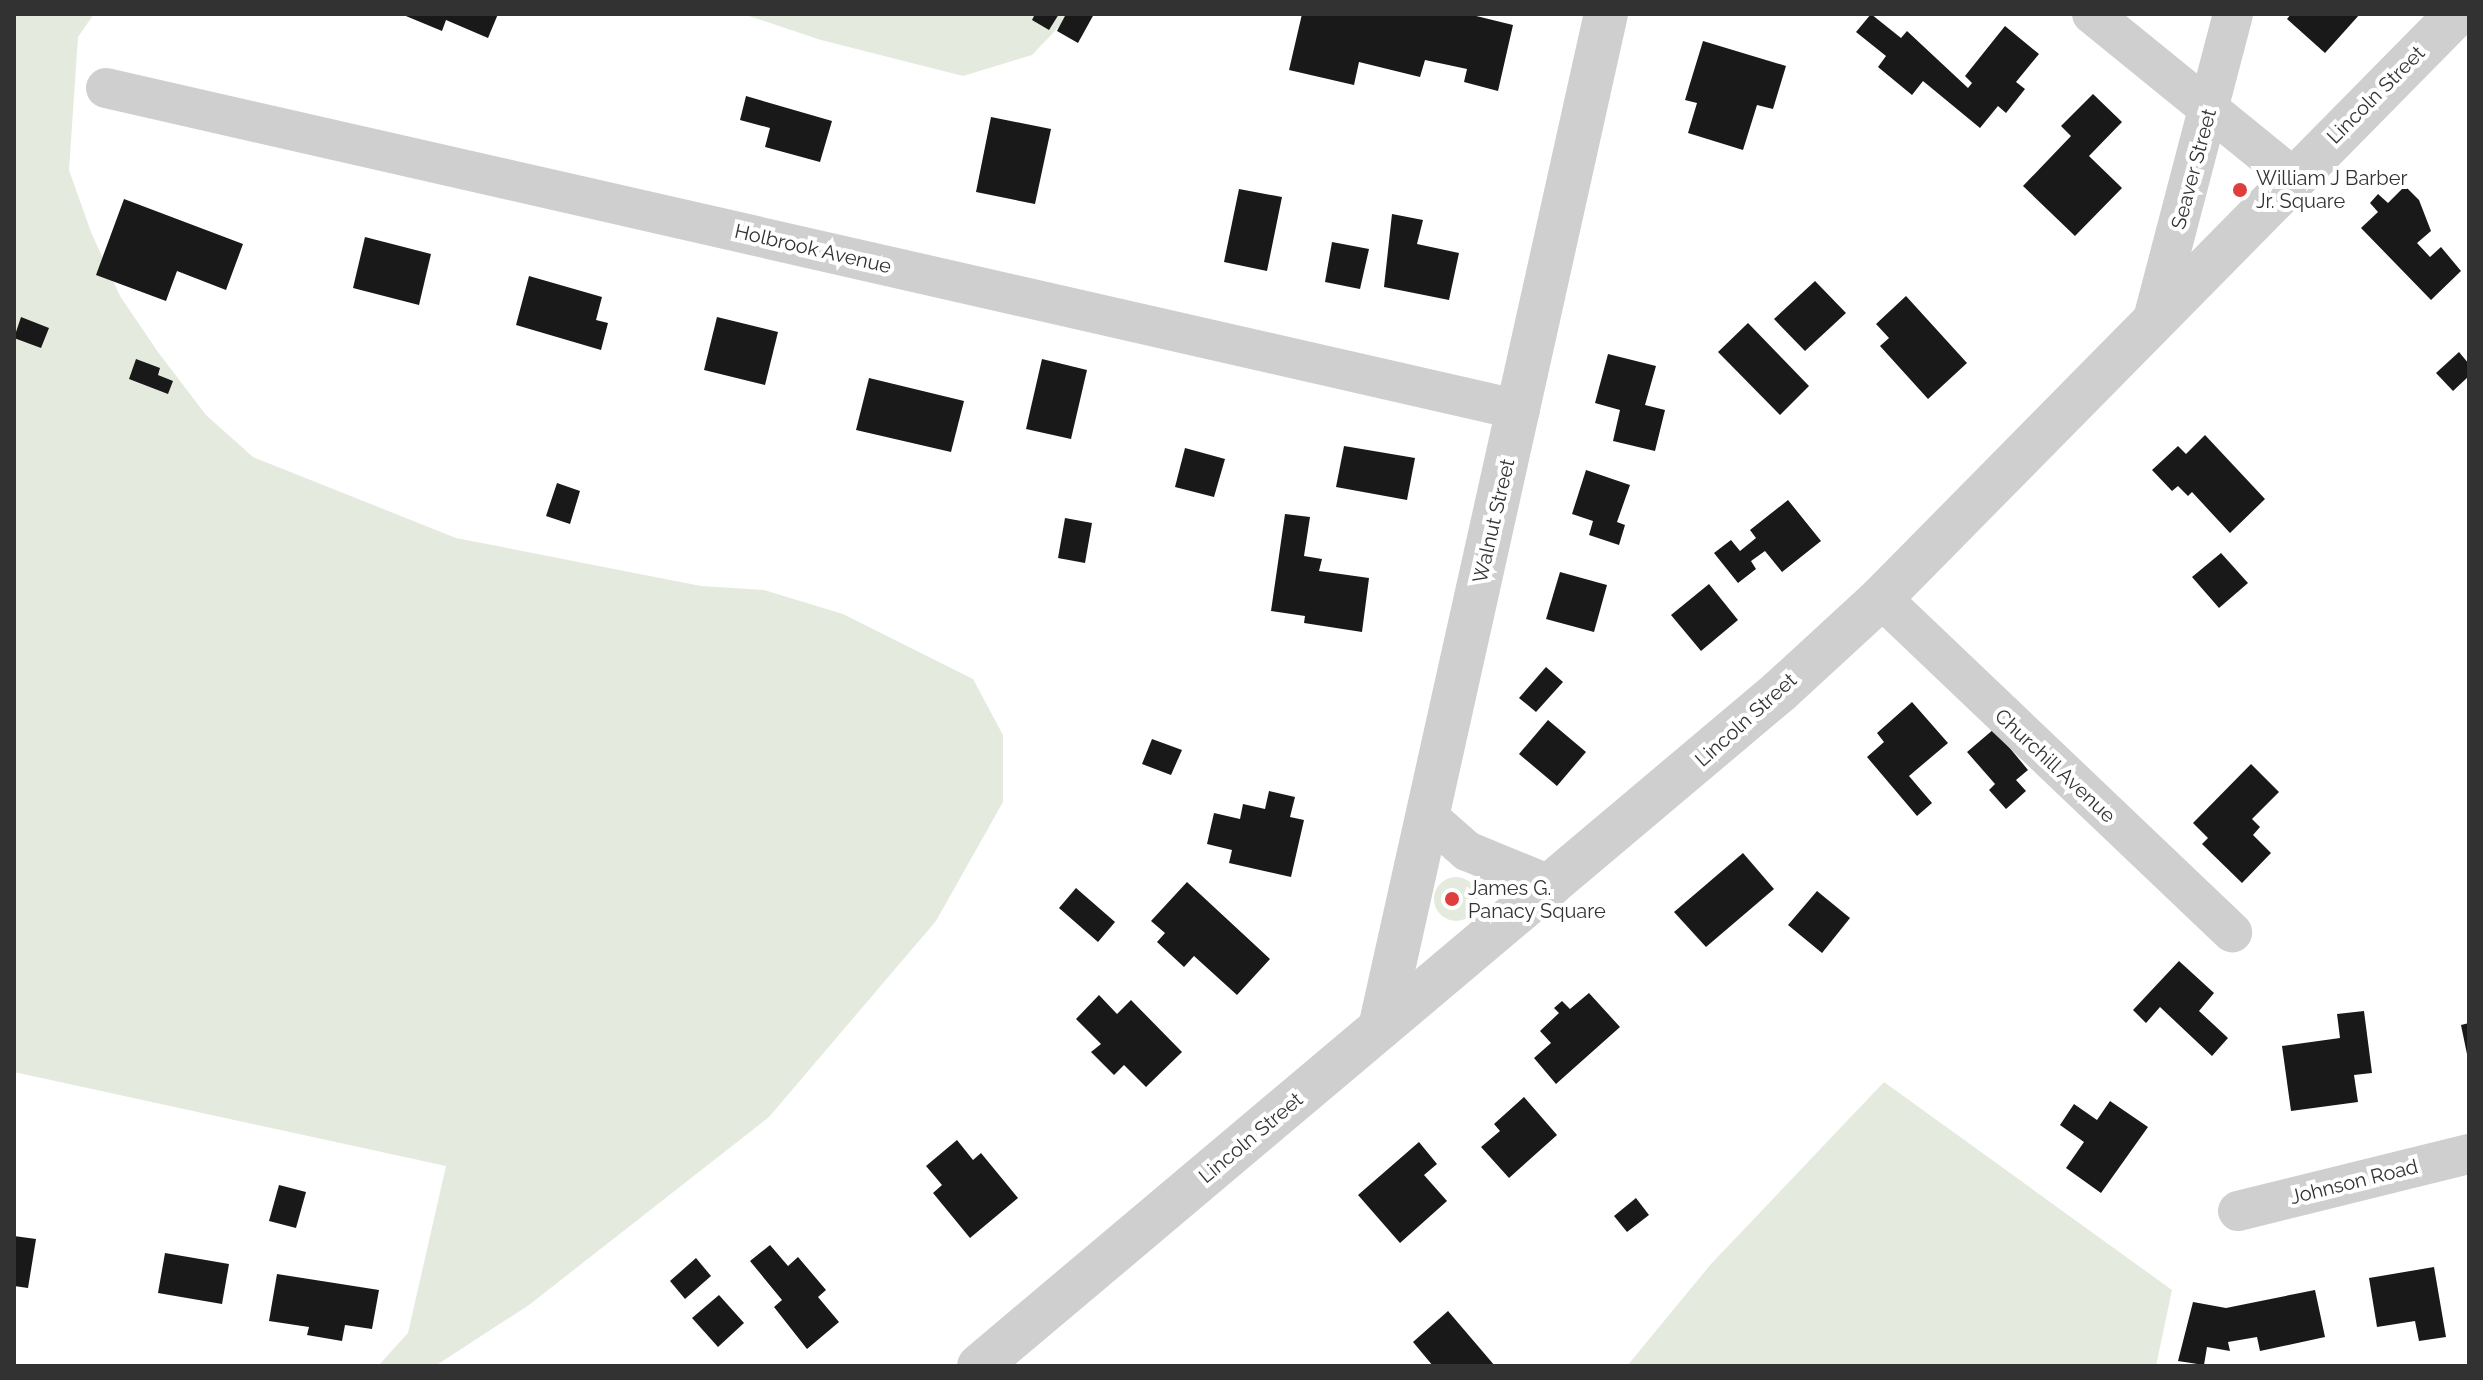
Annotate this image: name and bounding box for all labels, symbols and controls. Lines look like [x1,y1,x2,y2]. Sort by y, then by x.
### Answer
street label: Lincoln Street [2322,41,2430,149]
street label: Seaver Street [2166,106,2222,232]
place label: William J Barber Jr. Square [2256,166,2408,213]
marker: William J Barber Jr. Square [2231,181,2249,199]
street label: Holbrook Avenue [732,219,894,279]
street label: Walnut Street [1468,456,1520,586]
street label: Lincoln Street [1690,668,1802,772]
street label: Churchill Avenue [1989,704,2121,828]
place label: James G. Panacy Square [1468,876,1606,923]
marker: James G. Panacy Square [1443,890,1461,908]
street label: Lincoln Street [1194,1088,1308,1188]
street label: Johnson Road [2288,1155,2420,1209]

